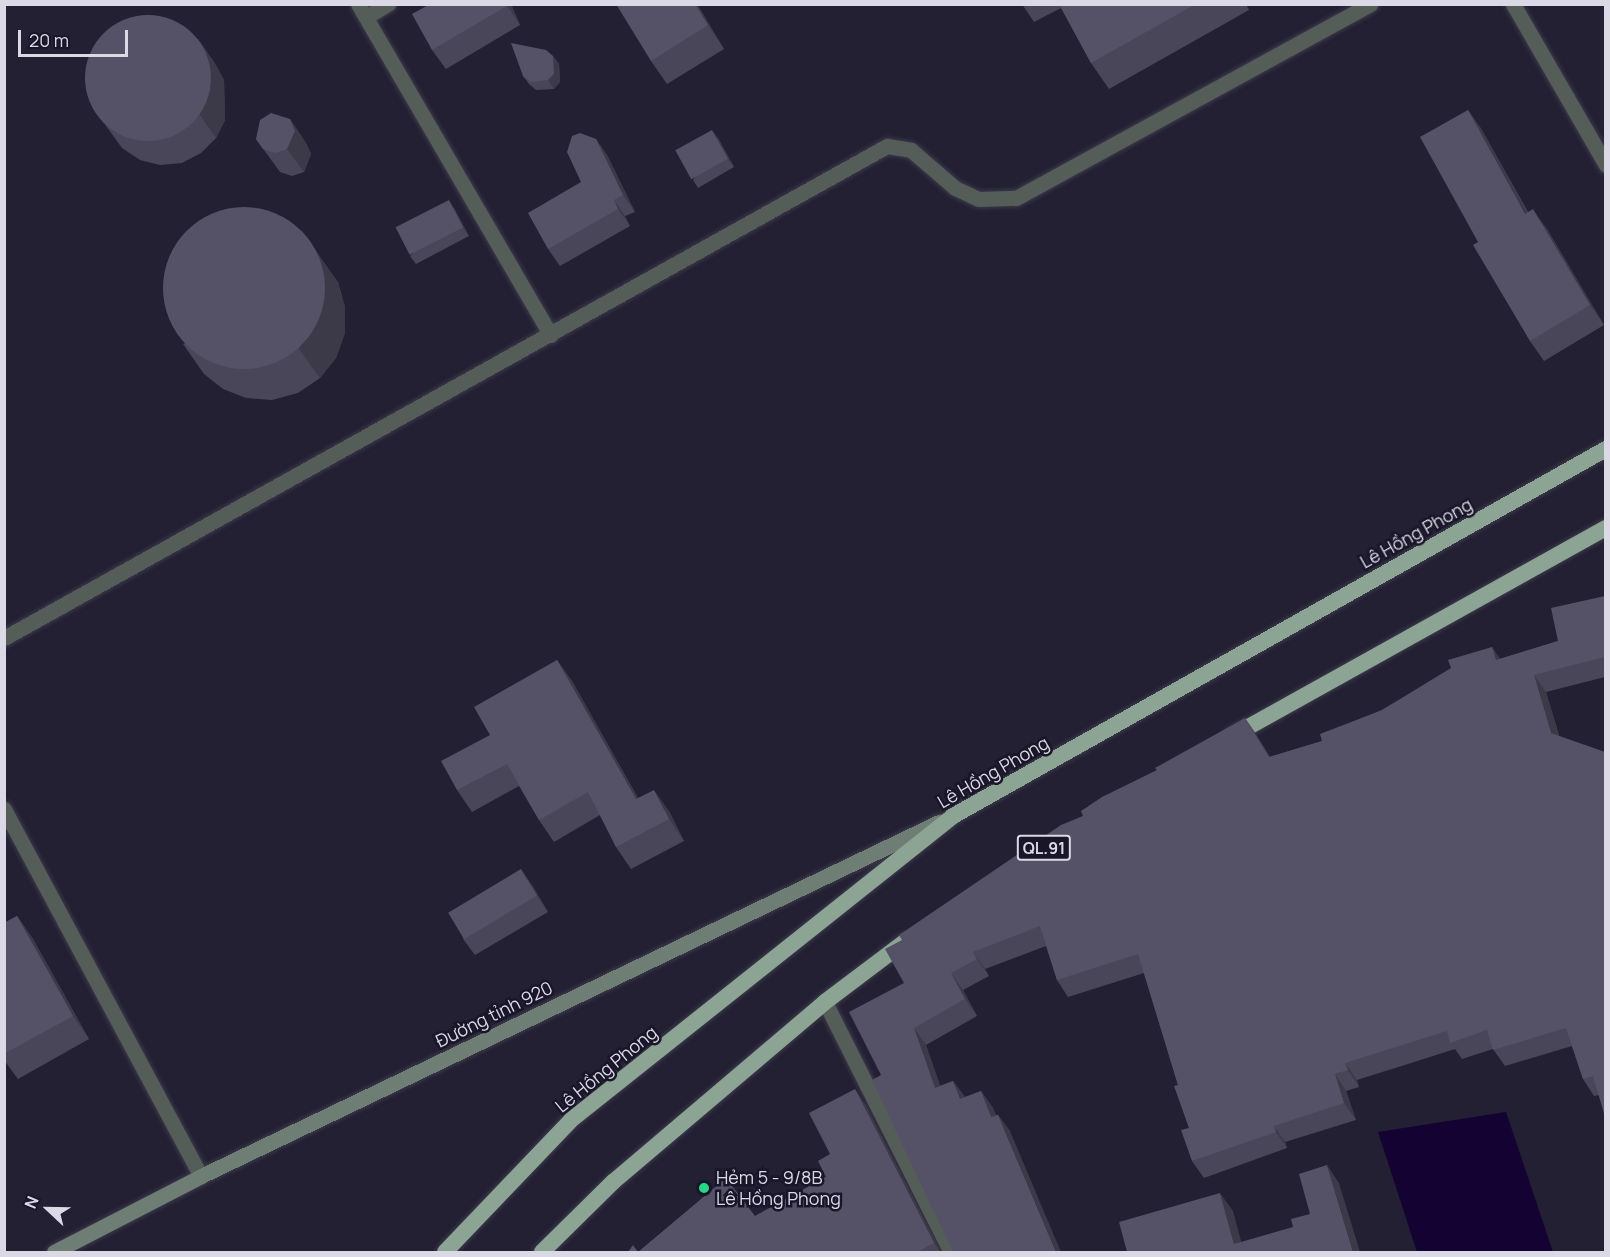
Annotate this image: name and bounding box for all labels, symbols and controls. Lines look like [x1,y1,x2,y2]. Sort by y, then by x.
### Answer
scale bar [21,18,130,56]
text: 20 m [29,28,69,52]
street label: Lê Hồng Phong [1356,493,1476,573]
street label: Lê Hồng Phong [934,731,1052,813]
road number: QL.91 [1016,835,1072,861]
street label: Đường tỉnh 920 [432,976,556,1052]
street label: Lê Hồng Phong [551,1021,661,1117]
place label: Hẻm 5 - 9/8B Lê Hồng Phong [716,1167,841,1210]
north arrow [18,1179,78,1239]
marker: Hẻm 5 - 9/8B Lê Hồng Phong [697,1181,711,1195]
text: N [19,1193,44,1212]

